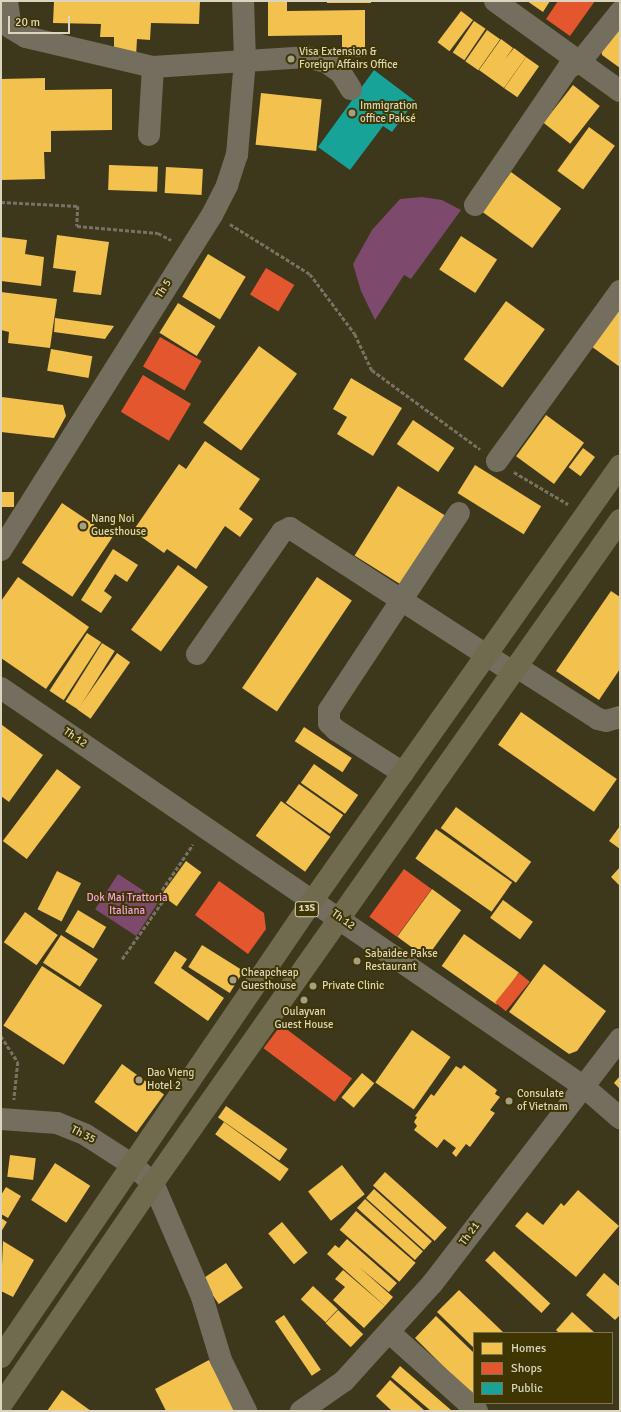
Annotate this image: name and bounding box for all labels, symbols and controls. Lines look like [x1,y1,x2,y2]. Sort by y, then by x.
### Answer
scale bar [10,8,72,34]
text: 20 m [15,15,40,30]
place label: Visa Extension & Foreign Affairs Office [299,46,398,72]
marker: Visa Extension & Foreign Affairs Office [286,54,296,64]
place label: Immigration office Paksé [360,100,418,126]
marker: Immigration office Paksé [347,108,357,118]
street label: Th 5 [153,277,175,301]
place label: Nang Noi Guesthouse [91,513,146,539]
marker: Nang Noi Guesthouse [78,521,88,531]
street label: Th 12 [61,725,89,751]
park label: Dok Mai Trattoria Italiana [86,892,168,918]
road number: 13S [294,901,320,917]
street label: Th 12 [329,907,357,933]
place label: Sabaidee Pakse Restaurant [365,948,438,974]
marker: Sabaidee Pakse Restaurant [352,956,362,966]
place label: Cheapcheap Guesthouse [241,967,299,993]
marker: Cheapcheap Guesthouse [228,975,238,985]
place label: Private Clinic [322,979,384,993]
marker: Private Clinic [307,980,319,992]
marker: Oulayvan Guest House [299,995,309,1005]
place label: Oulayvan Guest House [274,1006,334,1032]
place label: Dao Vieng Hotel 2 [147,1067,194,1093]
marker: Dao Vieng Hotel 2 [134,1075,144,1085]
place label: Consulate of Vietnam [517,1088,568,1114]
marker: Consulate of Vietnam [504,1096,514,1106]
street label: Th 35 [69,1123,97,1147]
street label: Th 21 [457,1220,483,1248]
legend [473,1332,613,1404]
text: Homes [511,1341,546,1356]
text: Shops [511,1361,542,1376]
text: Public [511,1381,543,1396]

